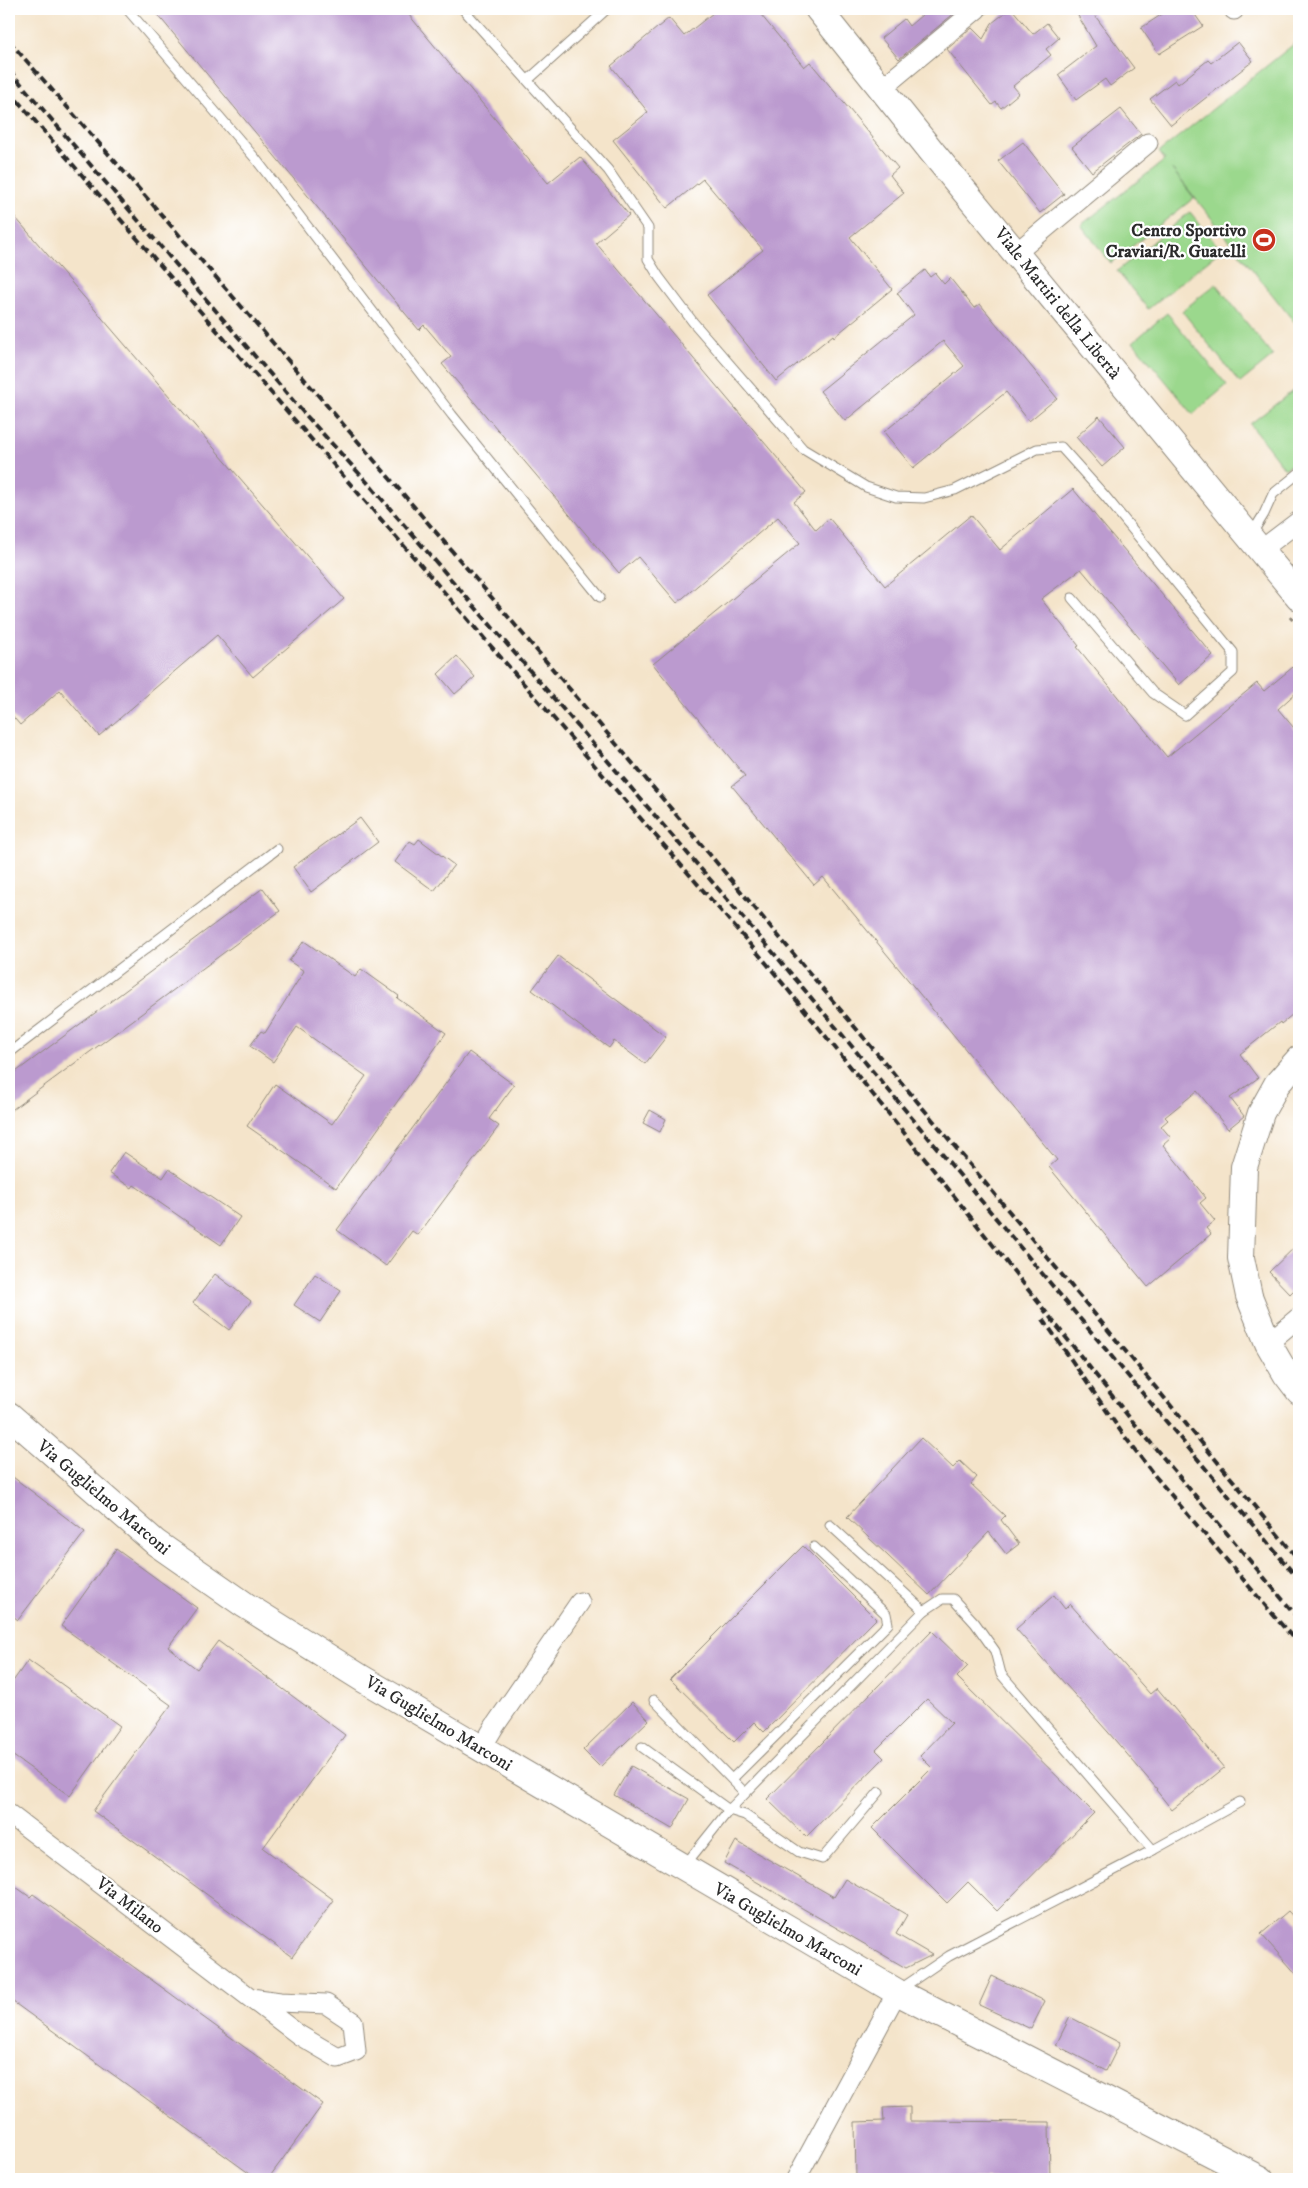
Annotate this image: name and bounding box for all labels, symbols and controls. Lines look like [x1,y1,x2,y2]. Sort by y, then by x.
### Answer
place label: Centro Sportivo Craviari/R. Guatelli [1106,220,1246,263]
street label: Viale Martiri della Libertà [989,223,1125,384]
sports icon: Centro Sportivo Craviari/R. Guatelli [1251,227,1277,253]
street label: Via Guglielmo Marconi [31,1435,175,1560]
street label: Via Guglielmo Marconi [360,1671,516,1776]
street label: Via Milano [90,1872,168,1939]
street label: Via Guglielmo Marconi [709,1878,866,1981]

